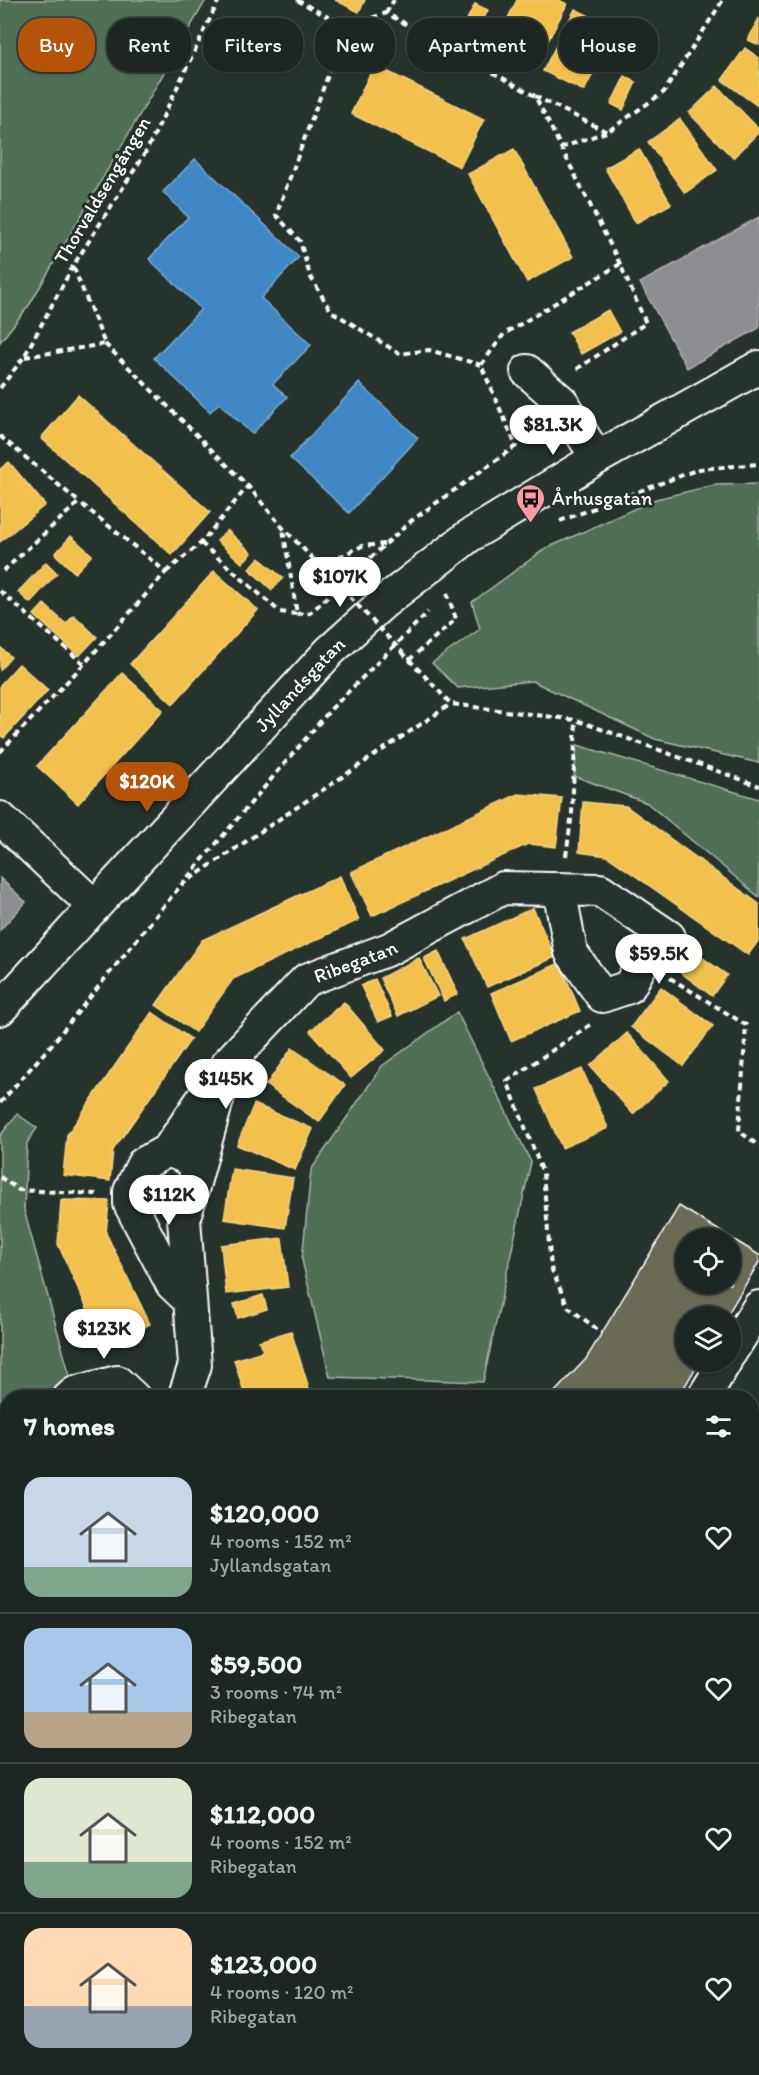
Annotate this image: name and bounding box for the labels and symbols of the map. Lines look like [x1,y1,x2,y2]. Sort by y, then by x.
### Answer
street label: Thorvaldsengången [49,112,156,268]
pin: $81.3K [504,405,602,456]
bus stop icon: Århusgatan [515,482,547,524]
place label: Århusgatan [552,486,652,510]
pin: $107K [298,557,382,608]
street label: Jyllandsgatan [250,632,350,737]
pin: $120K [105,762,189,813]
pin: $59.5K [610,934,708,985]
street label: Ribegatan [310,935,401,988]
pin: $145K [184,1059,268,1110]
pin: $112K [127,1175,211,1226]
pin: $123K [62,1309,146,1360]

